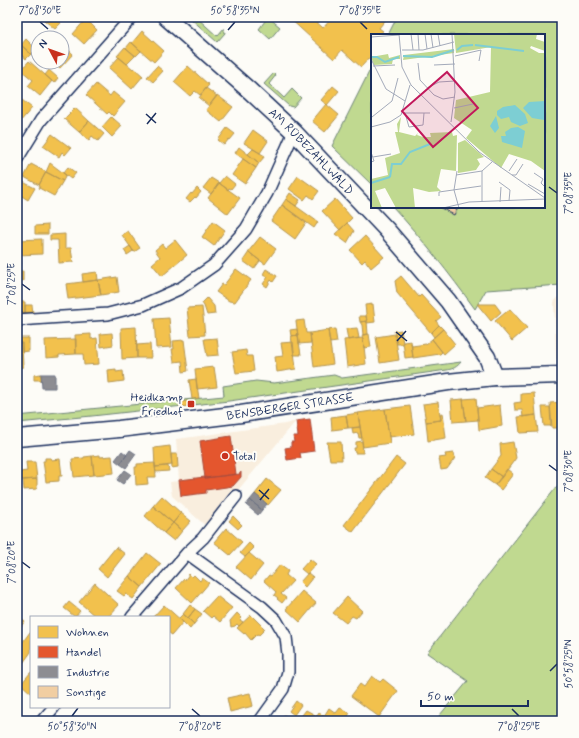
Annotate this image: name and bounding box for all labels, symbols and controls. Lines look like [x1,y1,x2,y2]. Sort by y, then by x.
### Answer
text: 7°08'30"E [19,4,61,18]
text: 50°58'35"N [211,4,260,18]
text: 7°08'35"E [339,4,381,18]
north arrow [30,30,70,70]
inset map [371,34,545,208]
text: N [36,37,51,51]
street label: AM RÜBEZAHLWALD [265,105,357,199]
text: 7°08'35"E [562,172,576,214]
text: 7°08'25"E [5,263,19,305]
place label: Heidkamp Friedhof [131,390,183,420]
street label: BENSBERGER STRASSE [226,390,355,425]
marker: Heidkamp Friedhof [186,399,196,409]
place label: Total [233,449,256,465]
text: 7°08'30"E [562,450,576,492]
marker: Total [220,451,230,461]
text: 7°08'20"E [5,540,19,583]
legend [30,616,170,708]
text: Wohnen [66,625,109,641]
text: 50°58'25"N [562,639,576,689]
text: Handel [66,645,101,661]
text: Industrie [66,665,110,681]
scale bar [421,682,528,708]
text: Sonstige [66,685,106,701]
text: 50 m [427,689,454,705]
text: 50°58'30"N [47,720,97,734]
text: 7°08'20"E [179,720,222,734]
text: 7°08'25"E [498,720,540,734]

